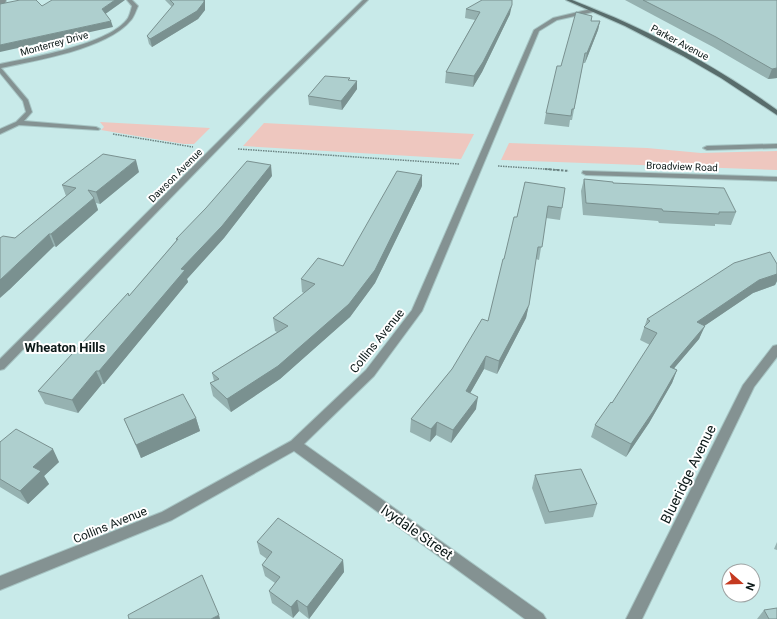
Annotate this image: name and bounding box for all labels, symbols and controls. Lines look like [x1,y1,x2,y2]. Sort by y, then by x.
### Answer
street label: Parker Avenue [649,23,711,62]
street label: Monterrey Drive [19,29,89,58]
street label: Dawson Avenue [146,146,204,204]
street label: Broadview Road [646,160,718,173]
street label: Collins Avenue [347,306,407,376]
district label: Wheaton Hills [25,340,106,355]
street label: Blueridge Avenue [657,422,719,526]
street label: Ivydale Street [378,501,456,563]
street label: Collins Avenue [71,504,149,546]
north arrow [721,563,761,603]
text: N [742,580,757,592]

